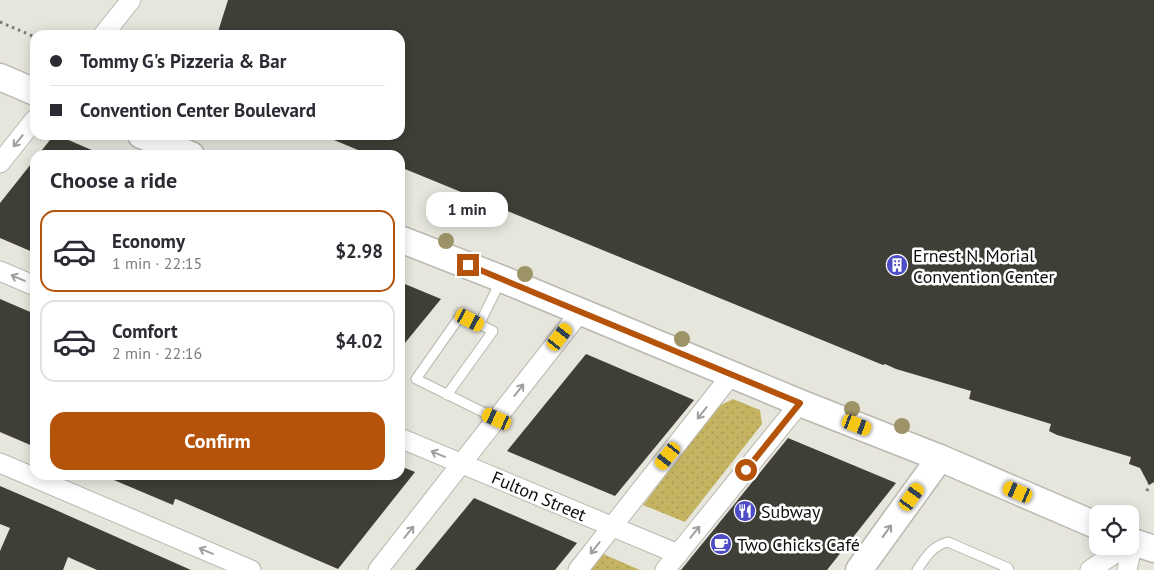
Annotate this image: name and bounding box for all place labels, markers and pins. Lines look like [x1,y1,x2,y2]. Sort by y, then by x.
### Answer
place label: Ernest N. Morial Convention Center [913,244,1055,288]
building icon: Ernest N. Morial Convention Center [885,253,909,277]
restaurant icon: Subway [733,499,757,523]
place label: Subway [761,500,821,523]
cafe icon: Two Chicks Café [709,532,733,556]
place label: Two Chicks Café [737,533,860,556]

